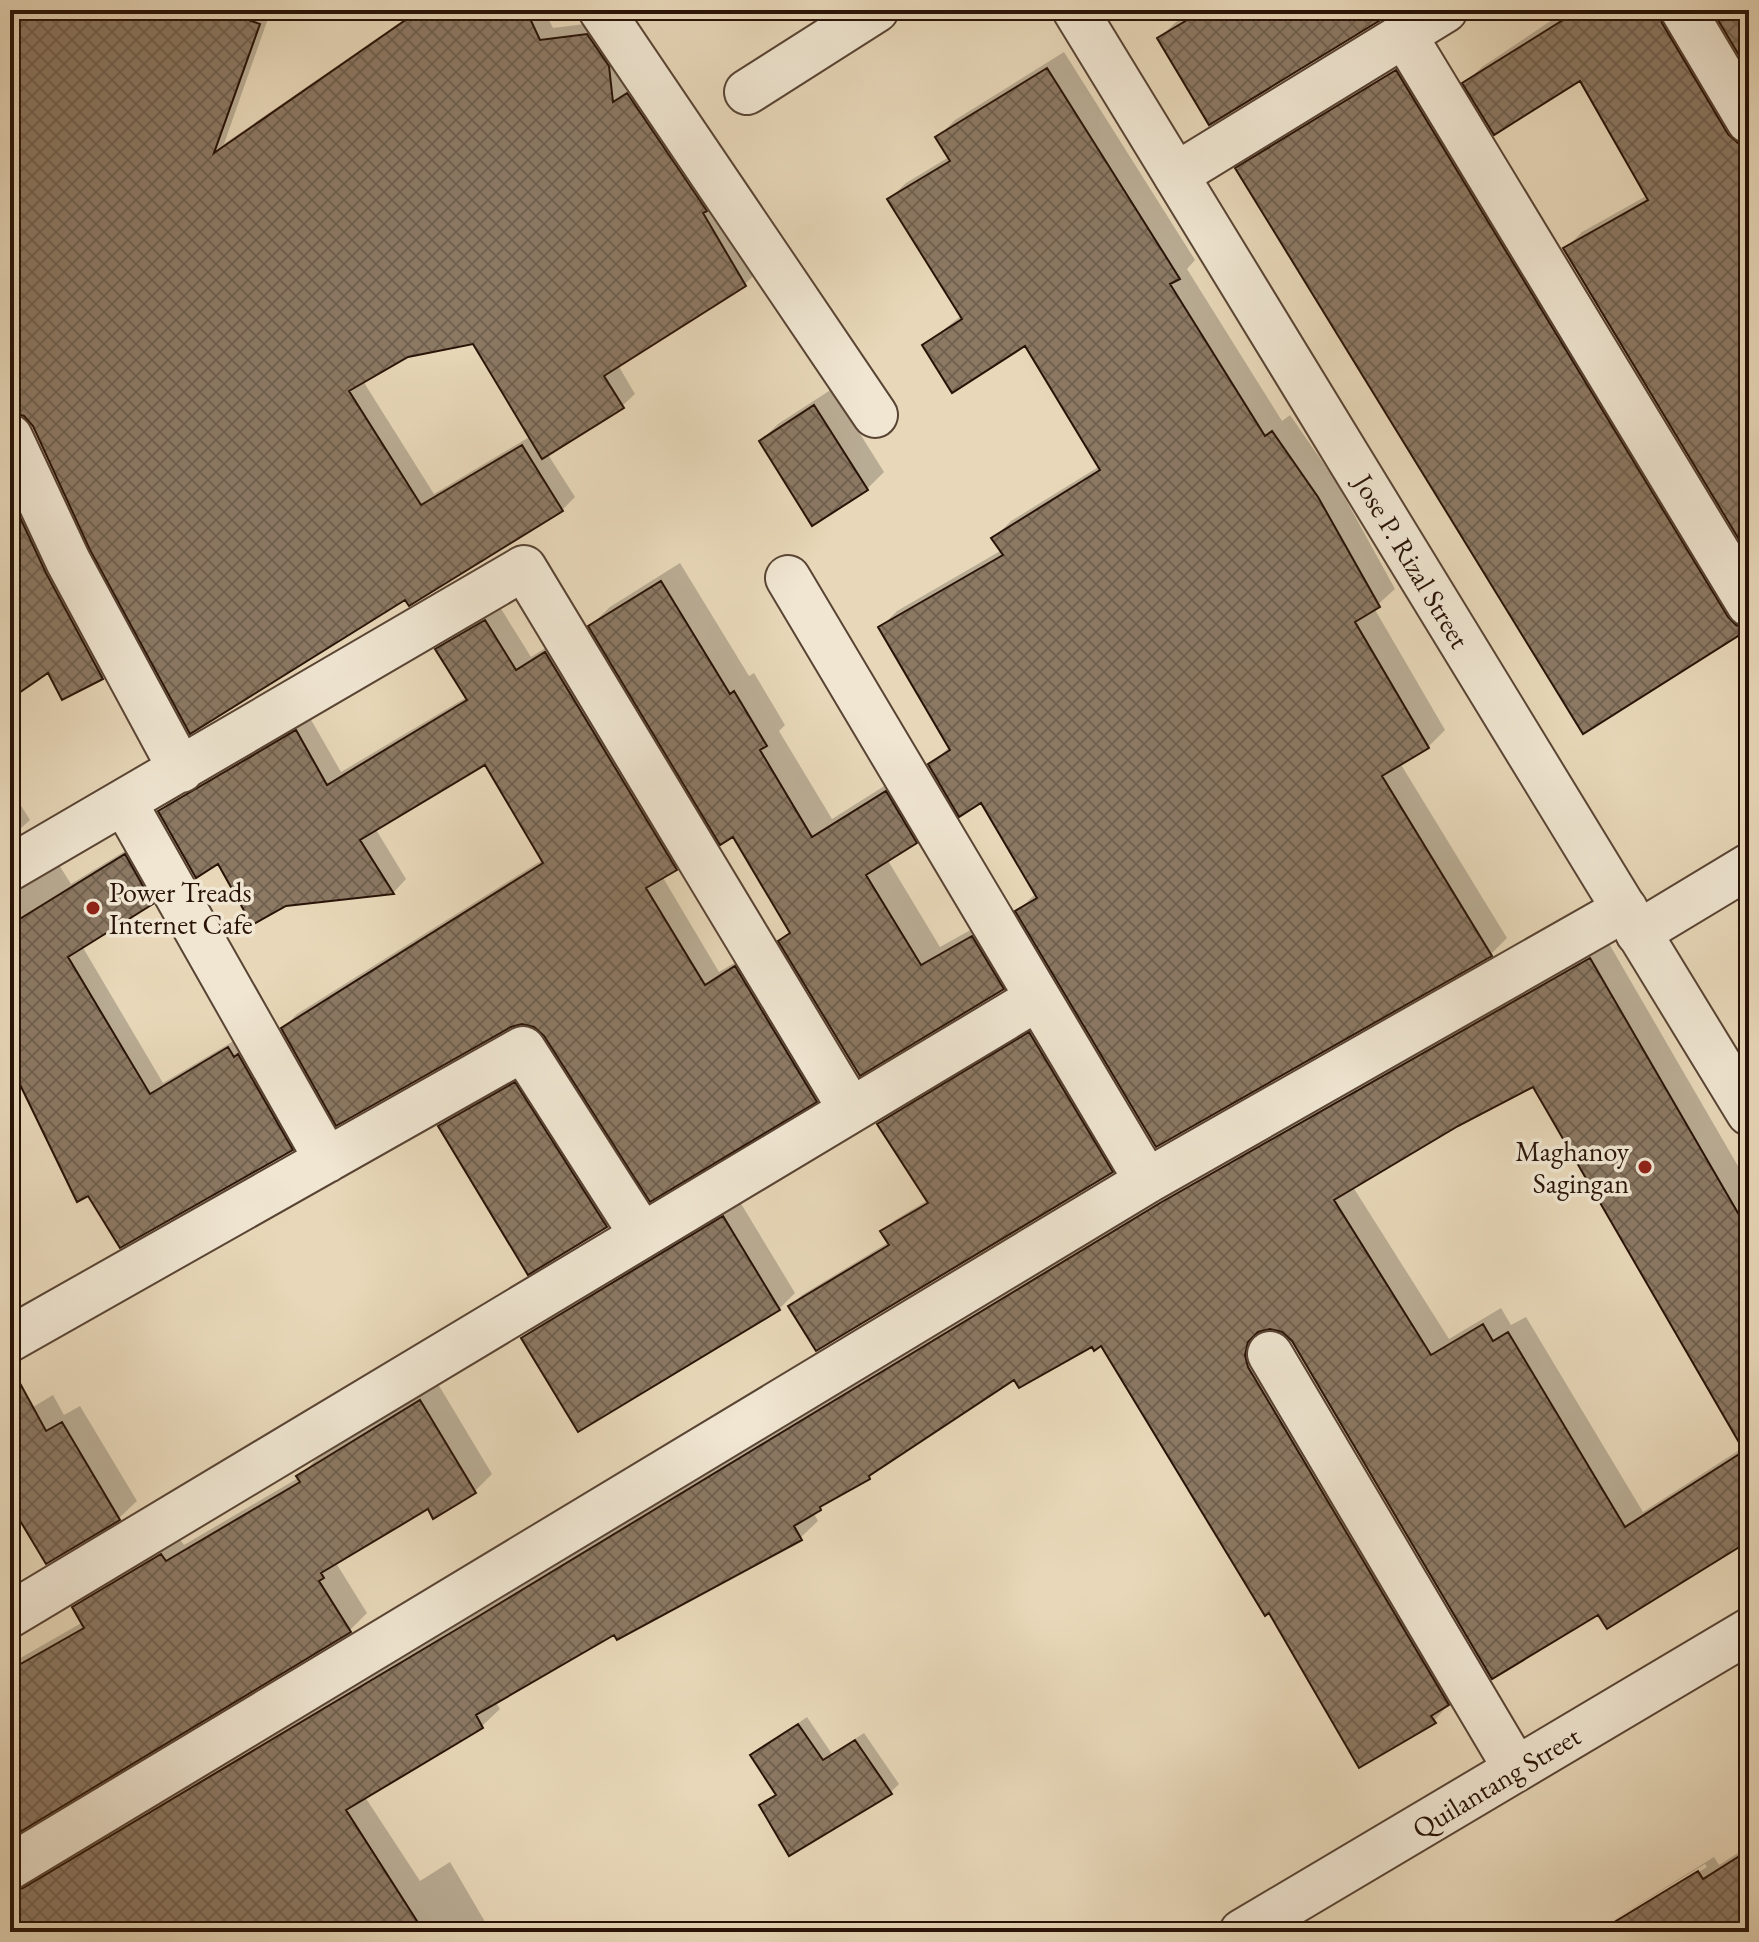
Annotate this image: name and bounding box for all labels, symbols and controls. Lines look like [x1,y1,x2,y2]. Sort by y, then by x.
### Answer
street label: Jose P. Rizal Street [1345,466,1478,655]
place label: Power Treads Internet Cafe [109,874,253,942]
marker: Power Treads Internet Cafe [84,899,102,917]
place label: Maghanoy Sagingan [1515,1133,1630,1201]
marker: Maghanoy Sagingan [1636,1158,1654,1176]
street label: Quilantang Street [1405,1718,1587,1846]

